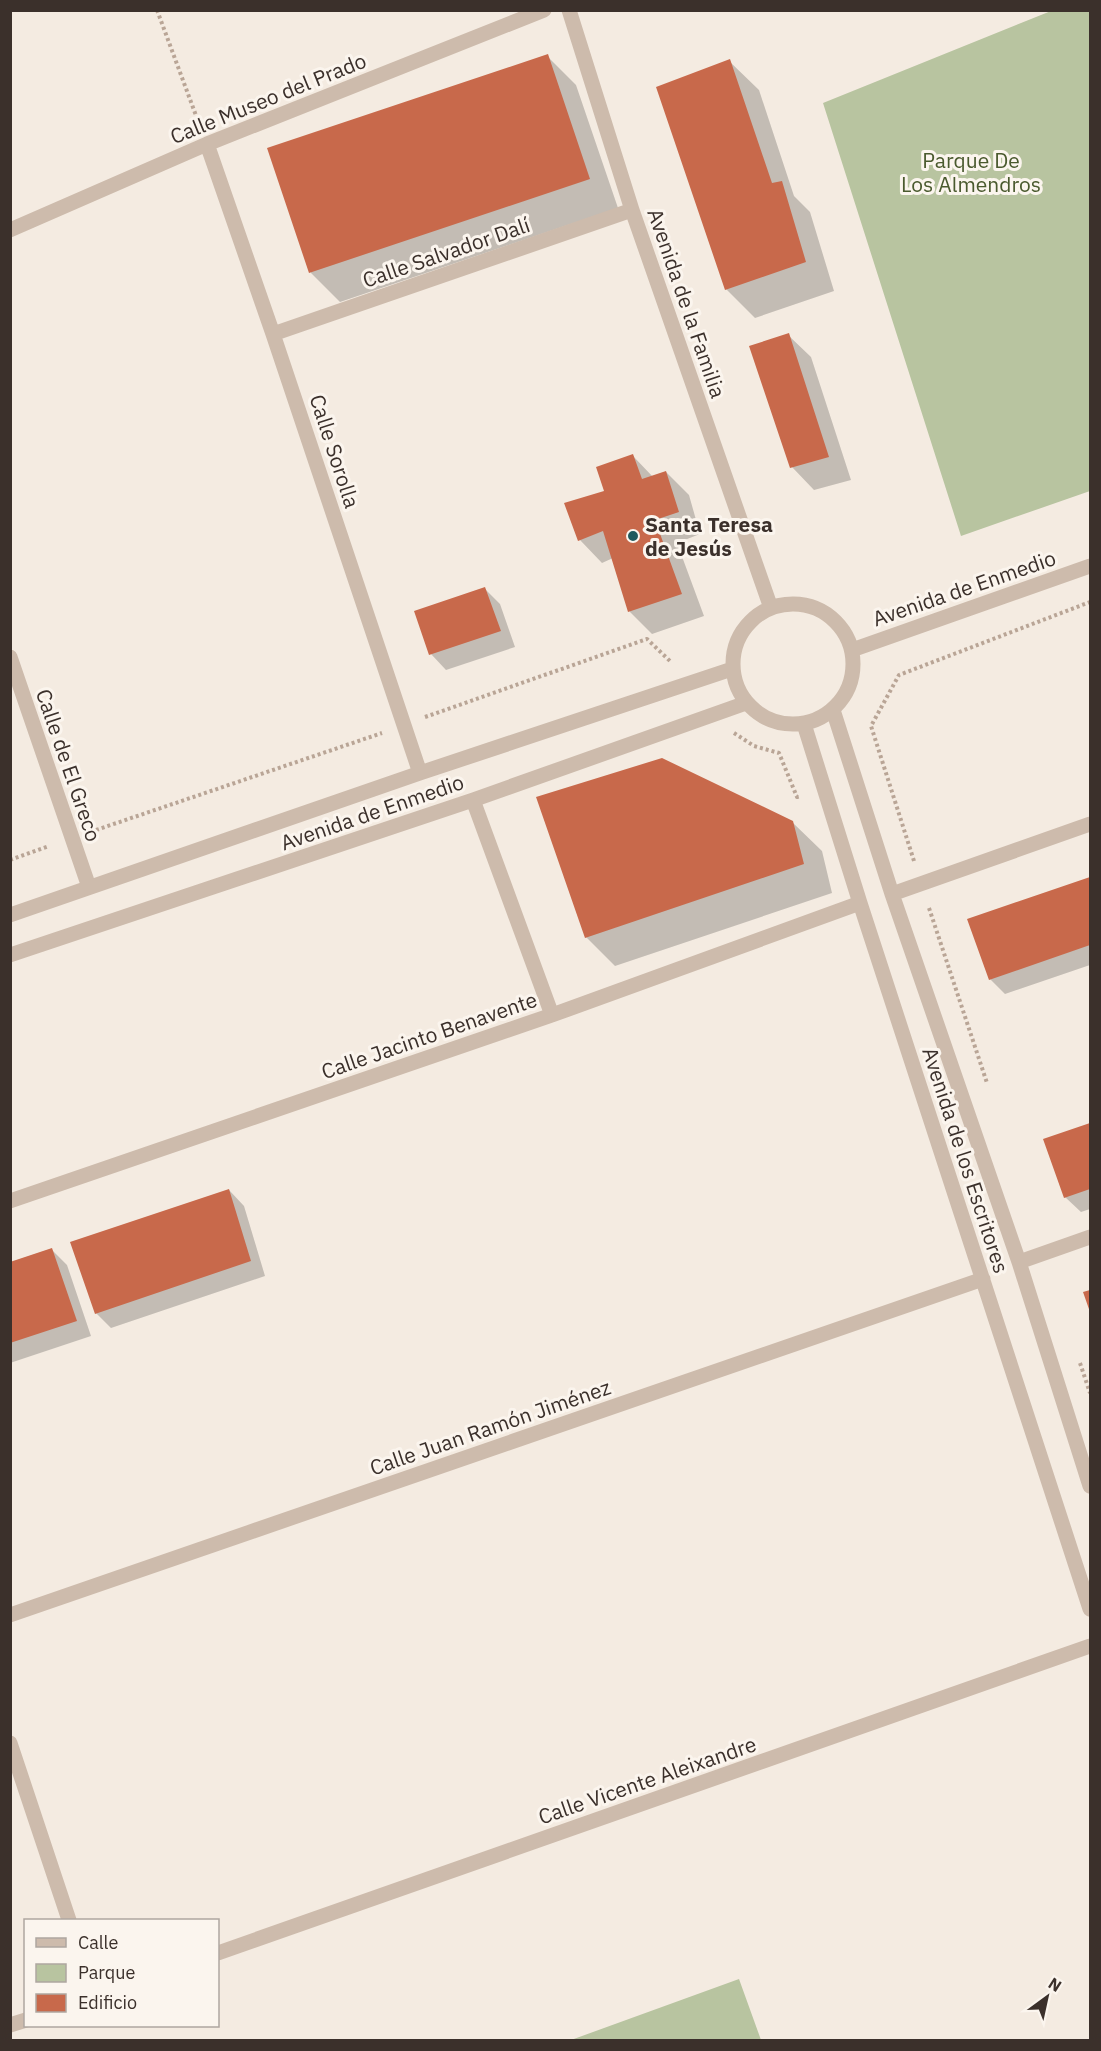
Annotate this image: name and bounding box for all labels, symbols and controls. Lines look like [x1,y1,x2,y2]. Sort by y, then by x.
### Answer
street label: Calle Museo del Prado [166,46,370,150]
park label: Parque De Los Almendros [901,146,1041,198]
street label: Avenida de la Familia [641,205,733,401]
street label: Calle Salvador Dalí [359,210,533,294]
street label: Calle Sorolla [303,391,367,511]
place label: Santa Teresa de Jesús [645,510,773,562]
marker: Santa Teresa de Jesús [626,529,640,543]
street label: Avenida de Enmedio [869,543,1059,633]
street label: Calle de El Greco [30,685,108,845]
street label: Avenida de Enmedio [277,767,467,857]
street label: Calle Jacinto Benavente [317,985,541,1085]
street label: Avenida de los Escritores [916,1043,1016,1277]
street label: Calle Juan Ramón Jiménez [366,1372,614,1481]
street label: Calle Vicente Aleixandre [534,1730,760,1830]
legend [24,1919,219,2027]
text: Calle [78,1931,118,1954]
text: Parque [78,1961,136,1984]
north arrow [1017,1967,1077,2027]
text: N [1045,1973,1065,1996]
text: Edificio [78,1991,137,2014]

